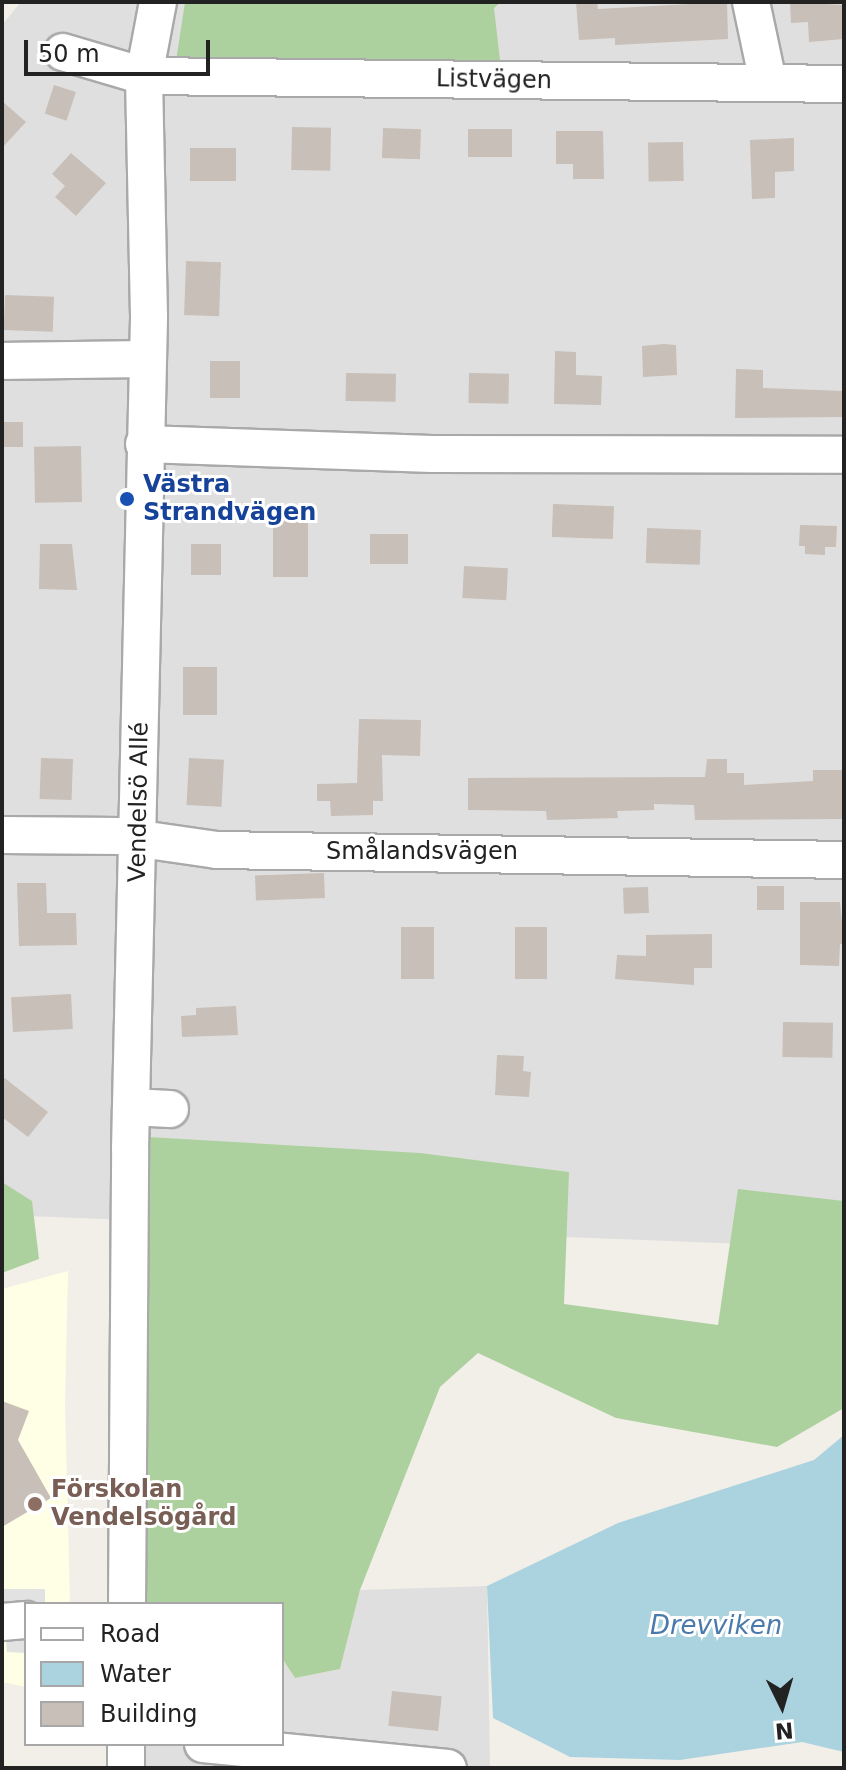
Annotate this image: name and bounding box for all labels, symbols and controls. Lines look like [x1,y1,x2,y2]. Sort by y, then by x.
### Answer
scale bar [28,24,214,74]
text: 50 m [38,40,100,68]
street label: Listvägen [436,65,552,95]
place label: Västra Strandvägen [143,471,316,527]
marker: Västra Strandvägen [118,490,136,508]
street label: Vendelsö Allé [123,721,155,883]
street label: Smålandsvägen [326,838,518,866]
place label: Förskolan Vendelsögård [51,1476,236,1532]
marker: Förskolan Vendelsögård [26,1495,44,1513]
legend [24,1602,284,1746]
water label: Drevviken [650,1610,782,1642]
text: Road [100,1620,160,1648]
text: Water [100,1660,171,1688]
north arrow [742,1666,822,1746]
text: Building [100,1700,197,1728]
text: N [774,1717,794,1744]

